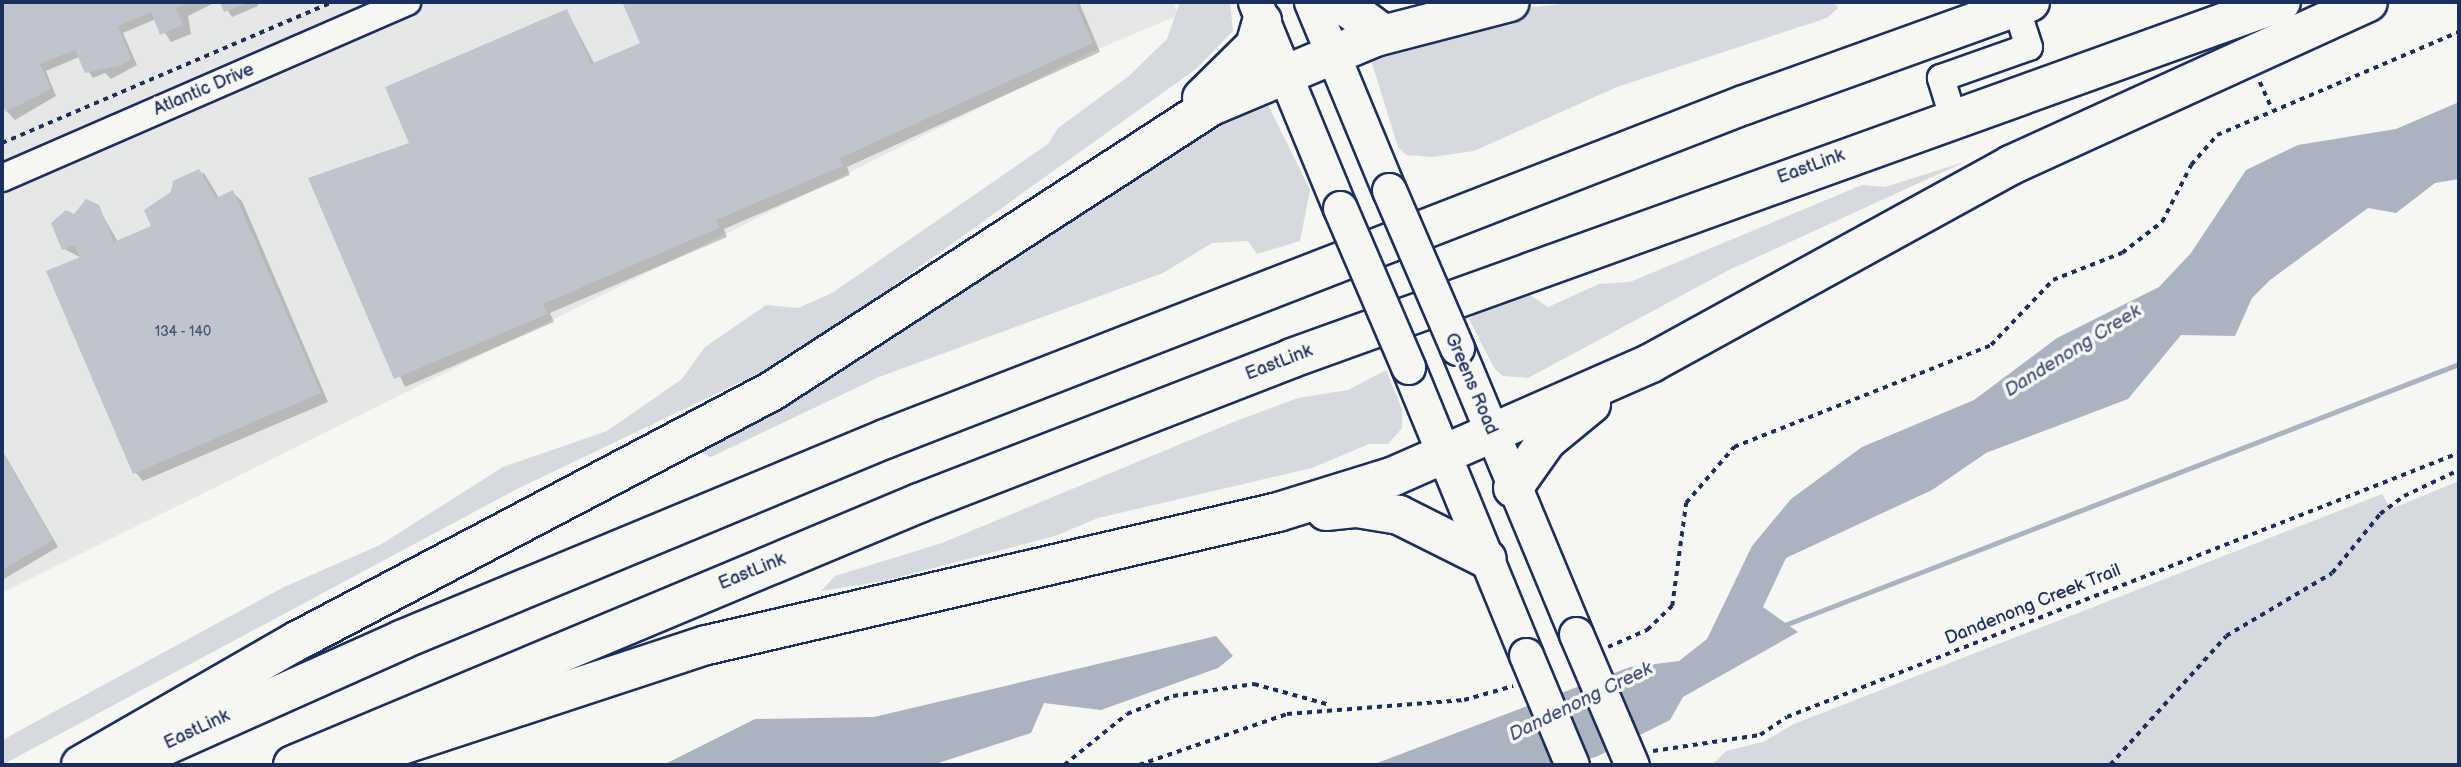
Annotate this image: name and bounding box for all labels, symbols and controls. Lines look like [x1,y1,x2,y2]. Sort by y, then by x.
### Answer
street label: Atlantic Drive [150,59,258,121]
street label: EastLink [1774,145,1848,189]
water label: Dandenong Creek [2000,300,2146,402]
house number: 134 - 140 [154,324,212,340]
street label: Greens Road [1440,330,1502,438]
street label: EastLink [1242,340,1316,386]
street label: EastLink [715,549,789,595]
street label: Dandenong Creek Trail [1942,560,2124,650]
water label: Dandenong Creek [1506,657,1656,747]
street label: EastLink [161,705,233,755]

